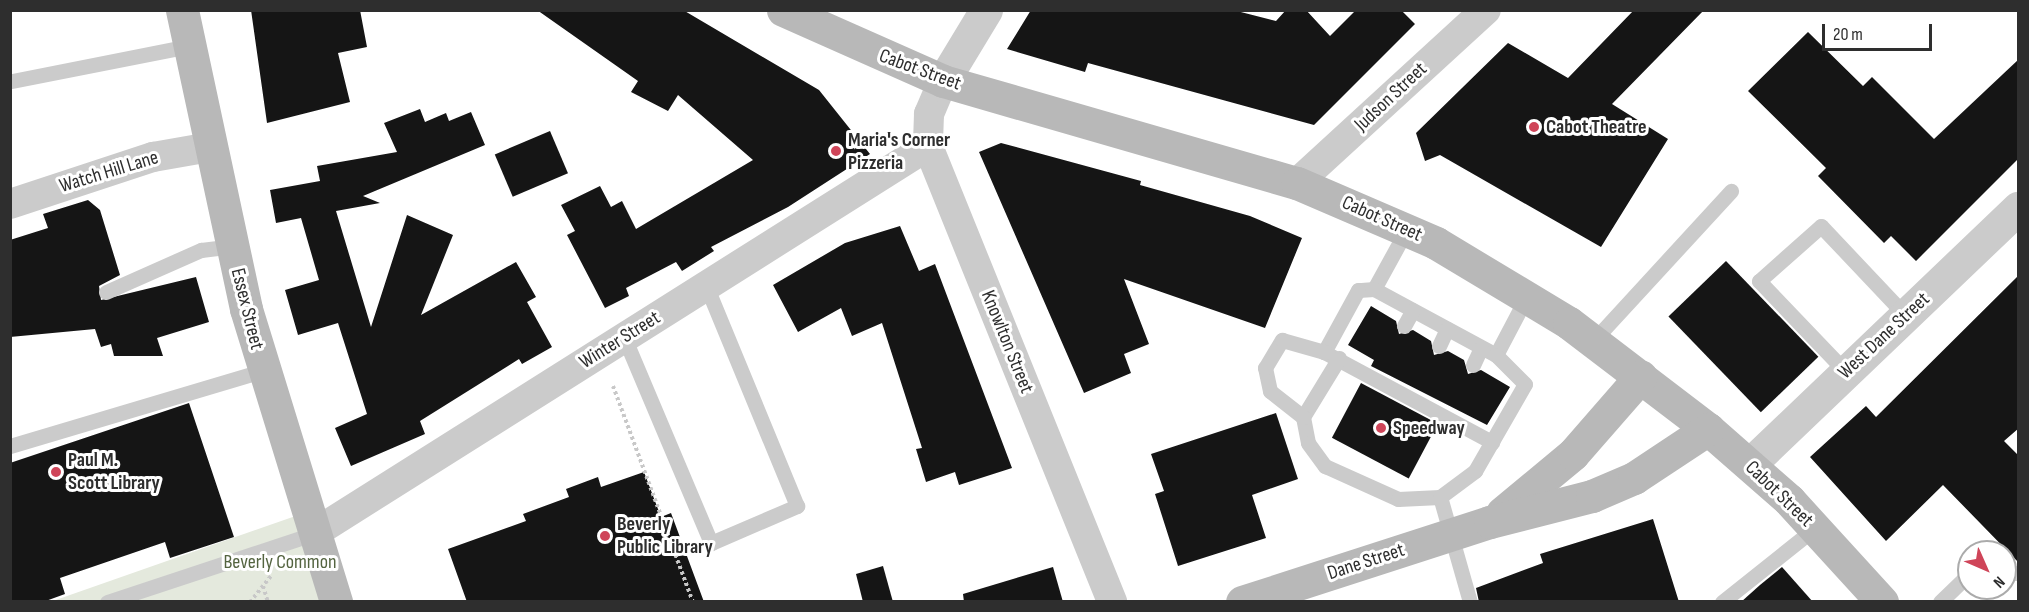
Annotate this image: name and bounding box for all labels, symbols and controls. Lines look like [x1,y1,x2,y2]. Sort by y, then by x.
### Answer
scale bar [1825,12,1934,50]
text: 20 m [1833,24,1863,45]
street label: Cabot Street [876,44,964,96]
street label: Judson Street [1350,57,1432,137]
place label: Cabot Theatre [1546,115,1647,139]
marker: Cabot Theatre [1527,120,1541,134]
place label: Maria's Corner Pizzeria [848,128,950,175]
marker: Maria's Corner Pizzeria [829,144,843,158]
street label: Watch Hill Lane [57,146,161,198]
street label: Cabot Street [1338,191,1426,247]
street label: Essex Street [225,266,269,352]
street label: Knowlton Street [975,287,1039,397]
street label: West Dane Street [1833,287,1935,385]
street label: Winter Street [575,306,665,374]
place label: Speedway [1393,416,1465,440]
marker: Speedway [1374,421,1388,435]
place label: Paul M. Scott Library [68,448,160,495]
street label: Cabot Street [1740,456,1818,532]
marker: Paul M. Scott Library [49,465,63,479]
place label: Beverly Public Library [617,512,713,559]
marker: Beverly Public Library [598,529,612,543]
street label: Dane Street [1325,538,1407,586]
north arrow [1957,540,2017,600]
park label: Beverly Common [223,550,337,574]
text: N [1989,572,2008,591]

